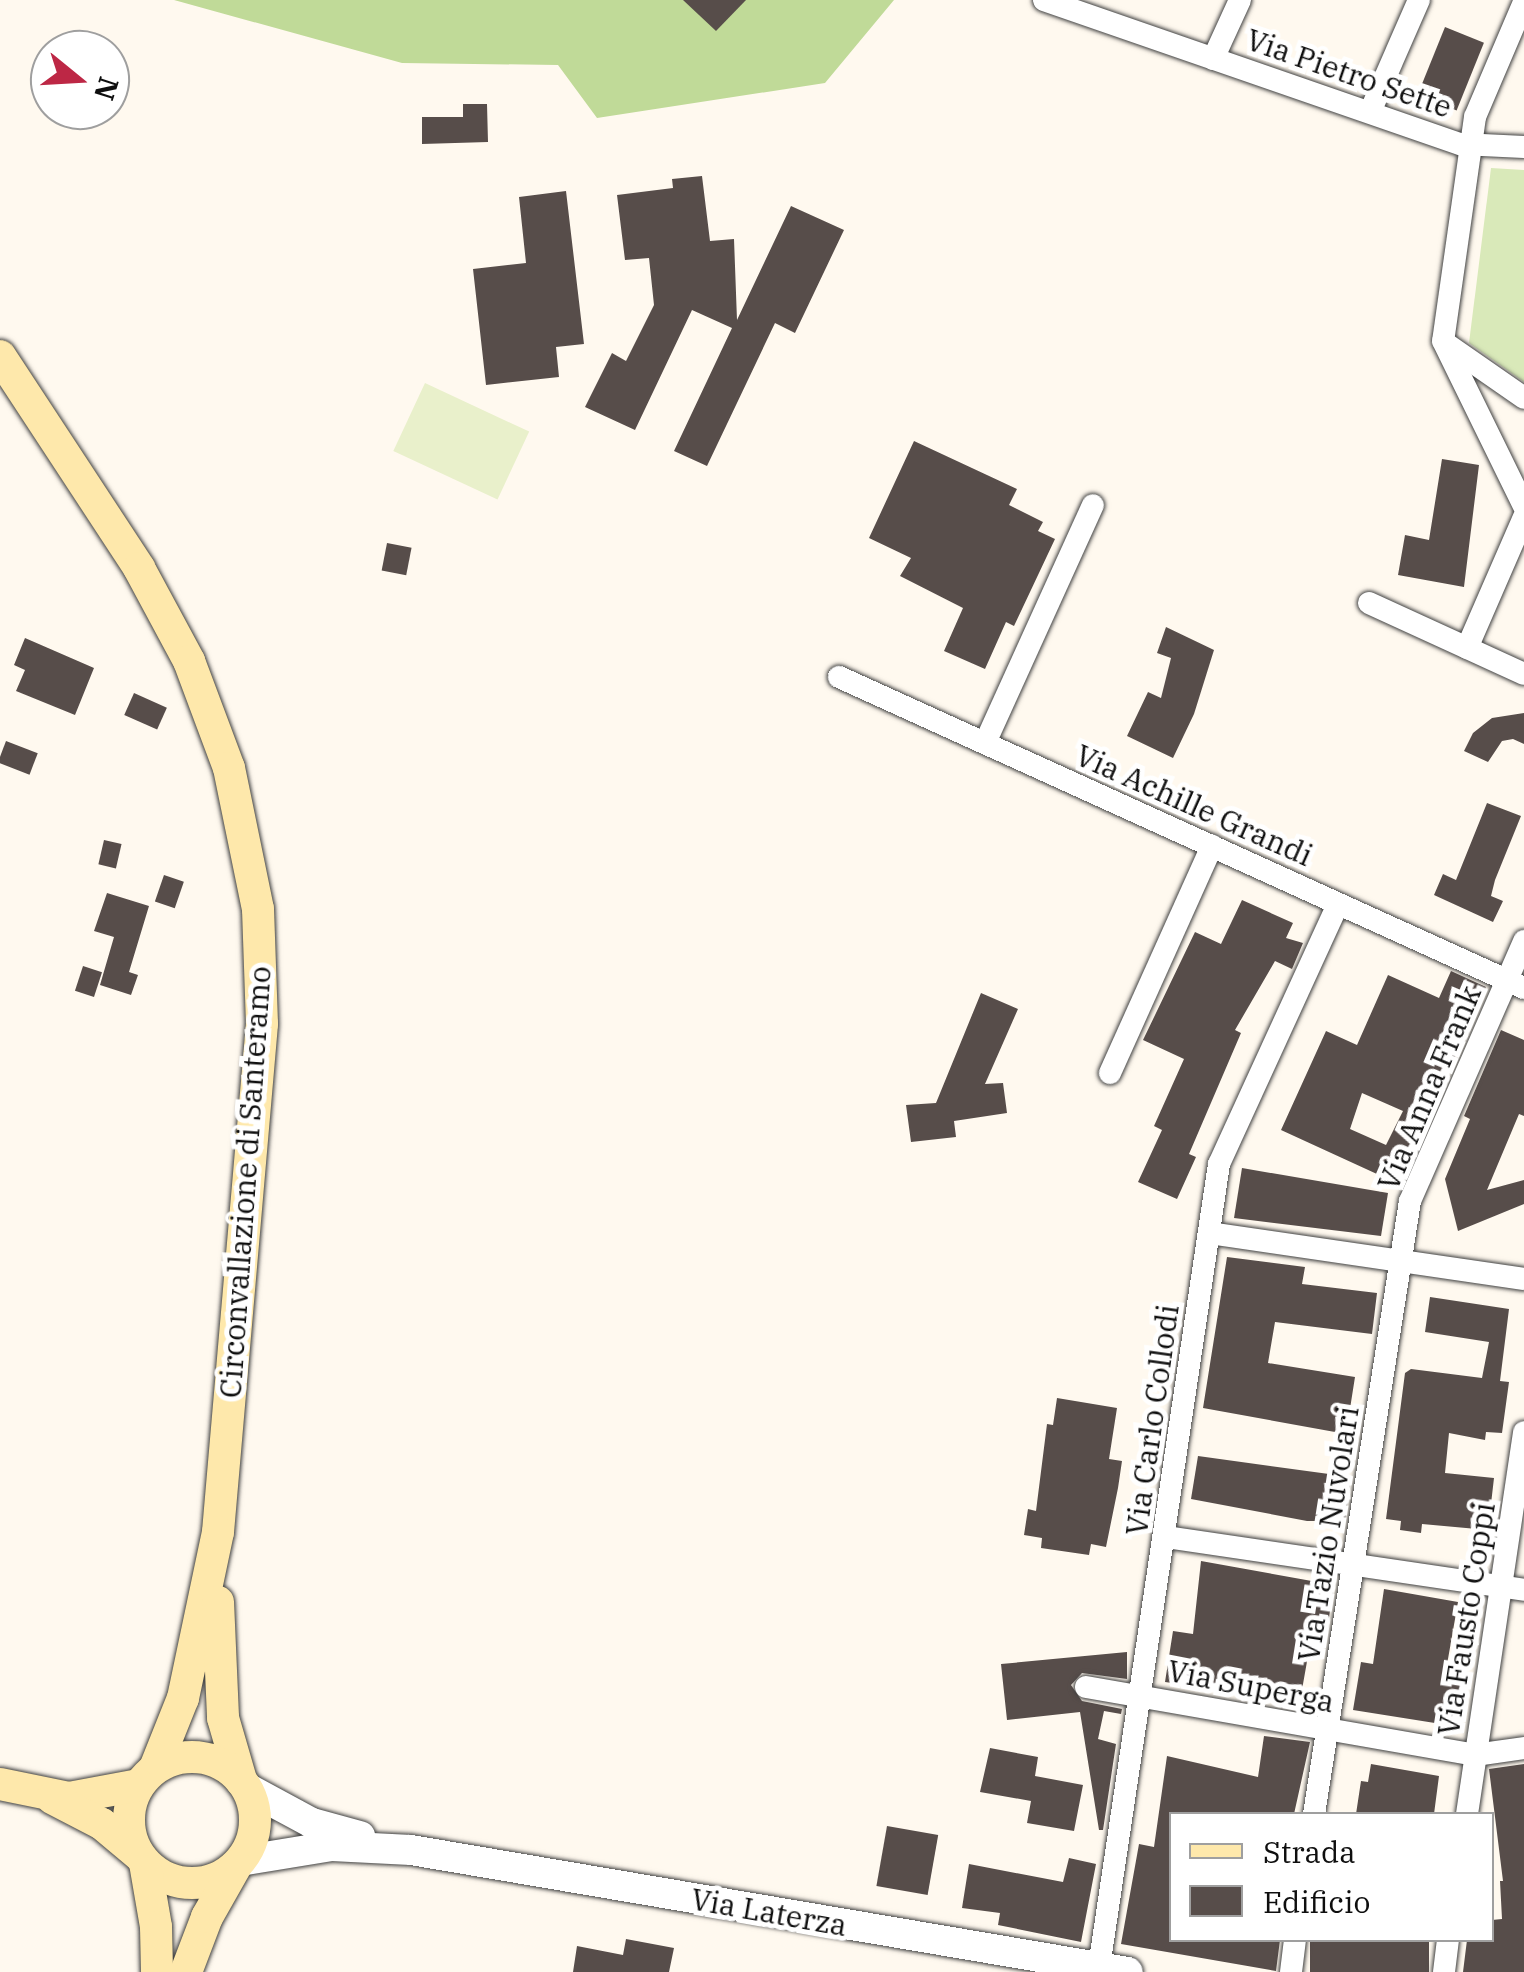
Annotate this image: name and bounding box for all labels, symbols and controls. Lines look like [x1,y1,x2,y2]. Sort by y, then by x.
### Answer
street label: Via Pietro Sette [1242,21,1456,125]
north arrow [30,30,130,130]
text: N [86,73,128,105]
street label: Via Achille Grandi [1070,737,1318,873]
street label: Circonvallazione di Santeramo [212,965,278,1399]
street label: Via Anna Frank [1370,980,1488,1196]
street label: Via Carlo Collodi [1118,1302,1186,1538]
street label: Via Tazio Nuvolari [1290,1404,1366,1664]
street label: Via Fausto Coppi [1430,1500,1502,1738]
street label: Via Superga [1165,1652,1337,1720]
legend [1169,1812,1494,1942]
text: Strada [1263,1832,1356,1871]
street label: Via Laterza [688,1881,850,1943]
text: Edificio [1263,1882,1370,1921]

